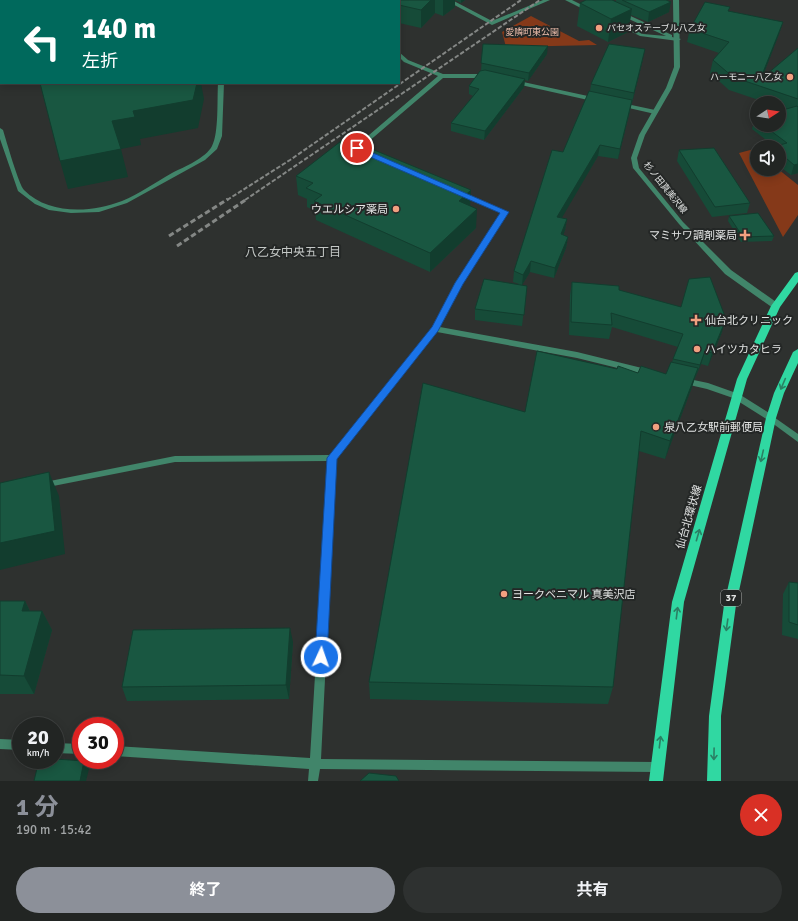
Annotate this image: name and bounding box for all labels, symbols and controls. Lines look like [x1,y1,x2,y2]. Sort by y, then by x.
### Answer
text: 140 m [82,12,156,46]
icon: left [16,16,68,68]
marker: パセオステーブル八乙女 [594,23,604,33]
place label: パセオステーブル八乙女 [607,23,705,34]
park label: 愛隣町東公園 [505,27,559,38]
text: 左折 [82,50,118,72]
place label: ハーモニー八乙女 [710,72,782,83]
marker: ハーモニー八乙女 [785,72,795,82]
north arrow [750,96,786,132]
map controls [750,96,786,176]
pin [340,131,374,165]
icon: arrive [346,137,368,159]
button: sound [750,140,786,176]
street label: 杉ノ田真美沢線 [641,160,690,217]
place label: ウエルシア薬局 [311,203,388,216]
marker: ウエルシア薬局 [391,204,401,214]
place label: マミサワ調剤薬局 [649,229,737,242]
marker: マミサワ調剤薬局 [740,230,750,240]
district label: 八乙女中央五丁目 [245,245,341,260]
marker: 仙台北クリニック [690,314,702,326]
place label: 仙台北クリニック [705,314,793,327]
place label: ハイツカタヒラ [705,343,782,356]
marker: ハイツカタヒラ [692,344,702,354]
one-way arrow [779,378,786,390]
place label: 泉八乙女駅前郵便局 [664,421,763,434]
marker: 泉八乙女駅前郵便局 [651,422,661,432]
one-way arrow [758,449,766,462]
street label: 仙台北環状線 [674,483,704,551]
one-way arrow [695,528,702,541]
place label: ヨークベニマル 真美沢店 [512,588,635,601]
marker: ヨークベニマル 真美沢店 [499,589,509,599]
road number: 37 [721,590,741,606]
one-way arrow [673,607,680,620]
one-way arrow [723,618,731,631]
position arrow [300,636,342,678]
speed limit sign: 30 [72,717,124,769]
text: 20 [27,725,49,750]
one-way arrow [656,736,664,749]
text: km/h [27,747,49,759]
one-way arrow [710,747,718,760]
text: 1 分 [16,792,58,822]
button: close [740,794,782,836]
text: 190 m · 15:42 [16,822,92,838]
button: 終了 [16,867,395,913]
button: 共有 [403,867,782,913]

